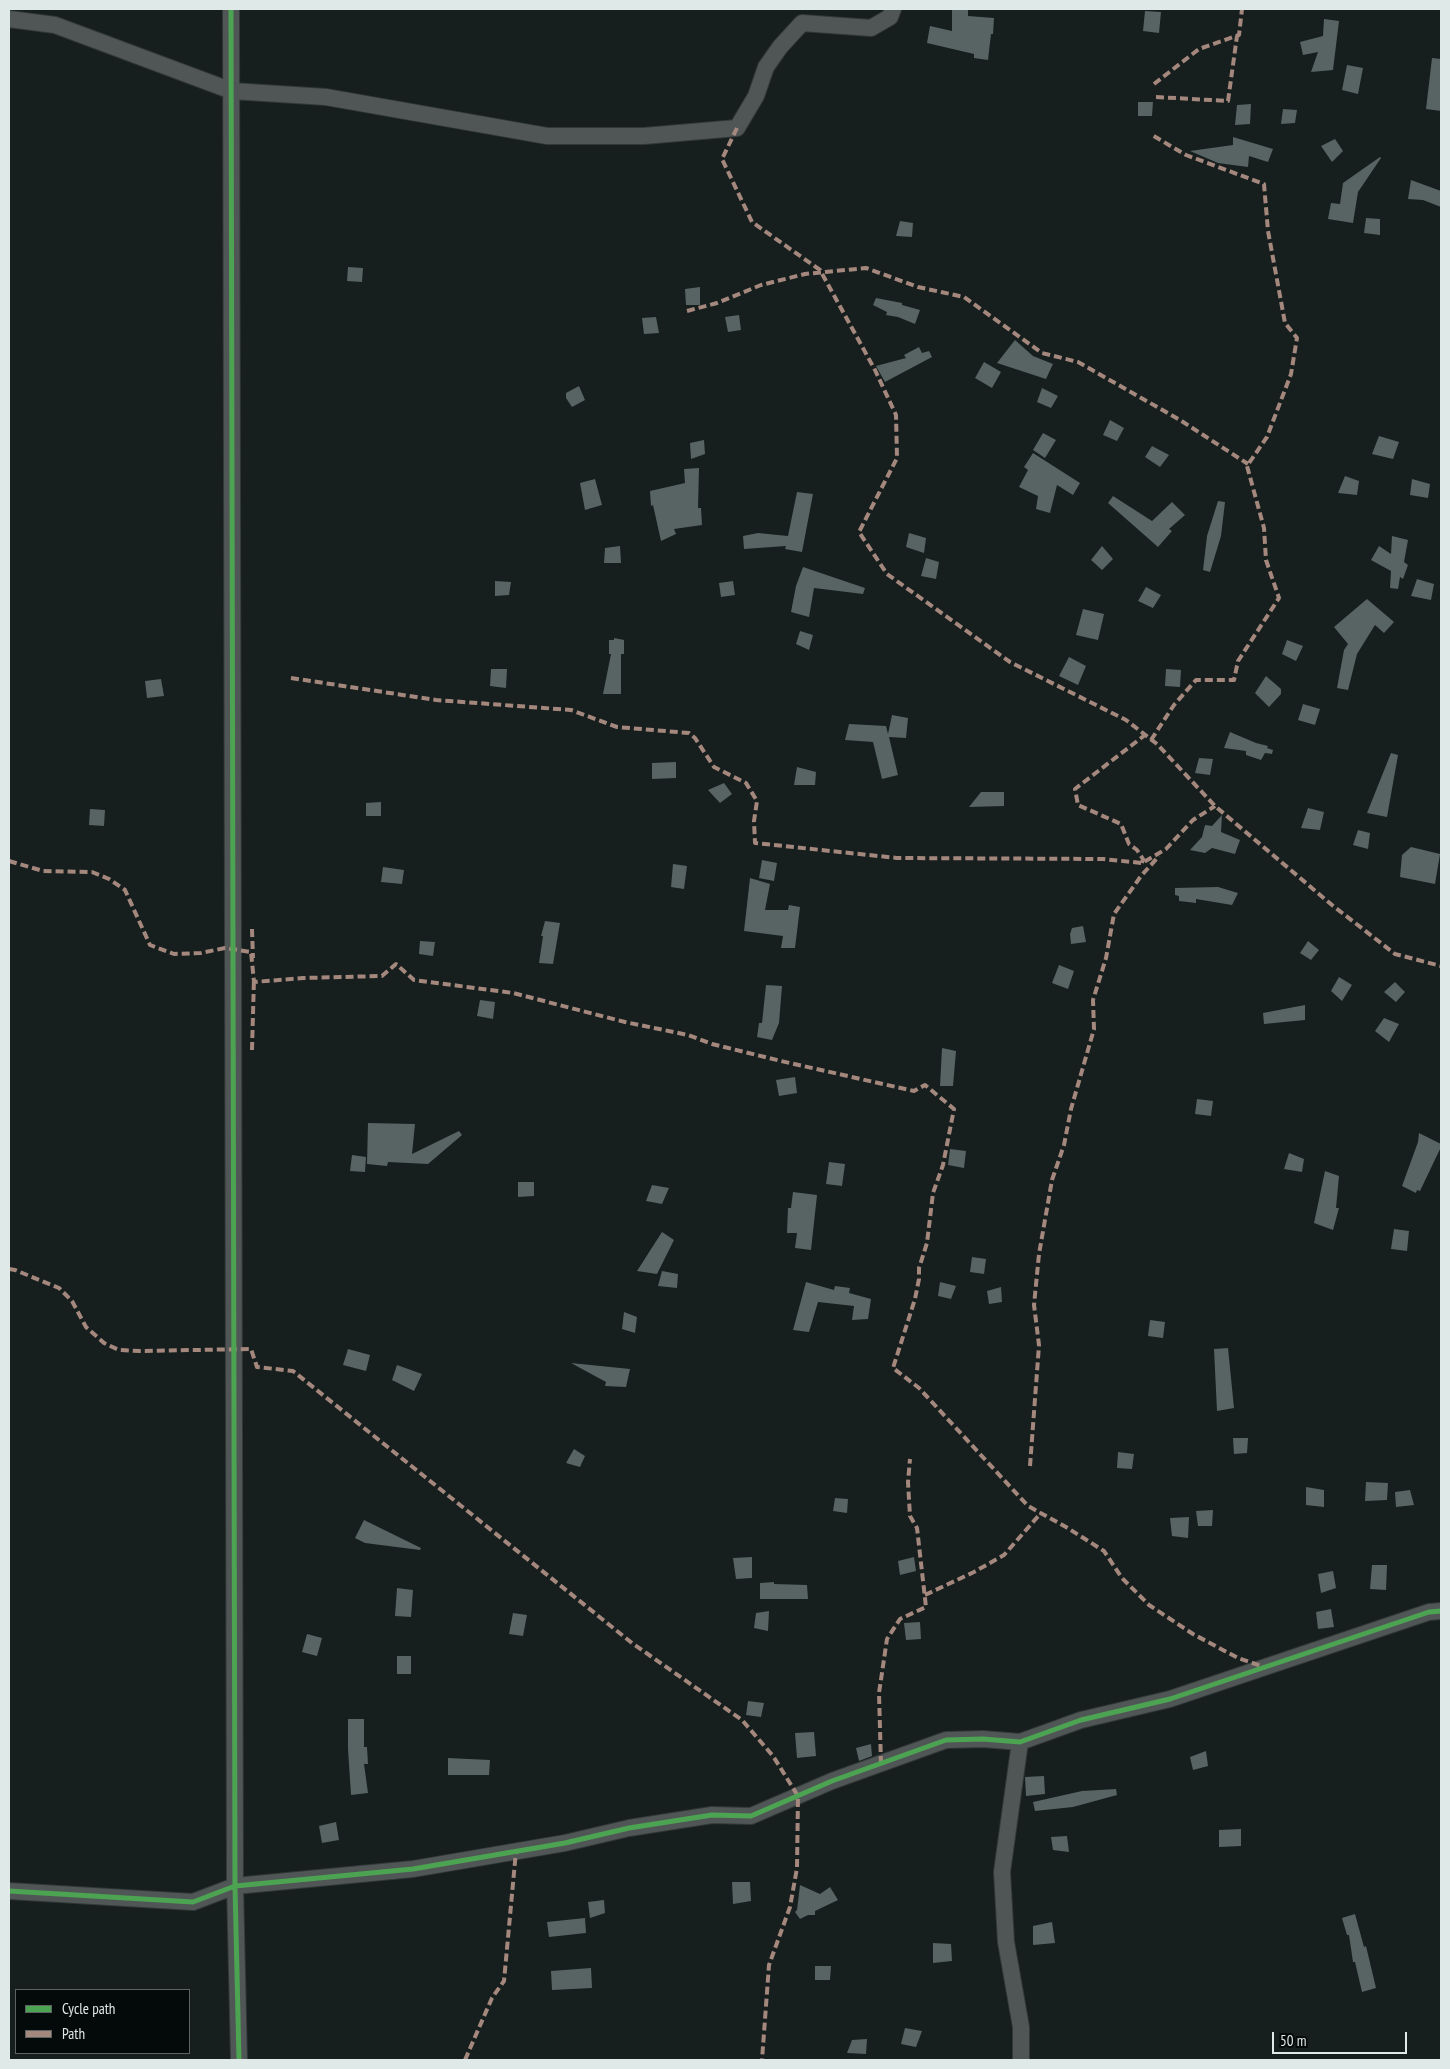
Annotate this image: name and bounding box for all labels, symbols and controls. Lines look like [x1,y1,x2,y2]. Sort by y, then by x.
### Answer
legend [15,1989,190,2054]
text: Cycle path [62,1999,115,2018]
scale bar [1275,2022,1410,2054]
text: Path [62,2024,85,2043]
text: 50 m [1280,2031,1306,2050]

